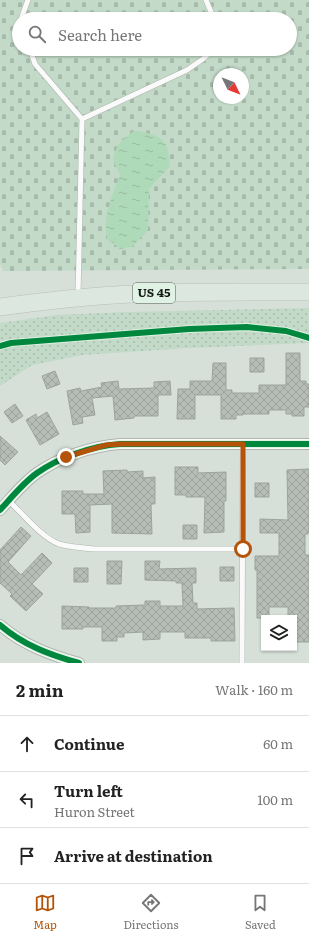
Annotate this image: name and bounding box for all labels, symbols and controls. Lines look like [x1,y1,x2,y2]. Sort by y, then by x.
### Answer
search box [12,12,297,56]
icon: search [26,23,48,45]
text: Search here [58,23,142,46]
north arrow [213,68,249,104]
road number: US 45 [133,283,175,303]
route end [57,448,75,466]
route start [234,540,252,558]
map controls [261,615,297,651]
button: layers [261,615,297,651]
text: 2 min [16,677,64,702]
text: Walk · 160 m [215,680,293,699]
text: Continue [54,732,124,755]
icon: ahead [16,733,38,755]
text: 60 m [263,734,293,753]
text: Turn left [54,779,123,802]
icon: left [16,789,38,811]
text: 100 m [257,790,293,809]
text: Huron Street [54,802,135,821]
text: Arrive at destination [54,844,213,867]
icon: arrive [16,845,38,867]
tab: Map [33,892,57,932]
tab: Directions [123,892,178,932]
tab: Saved [245,892,276,932]

